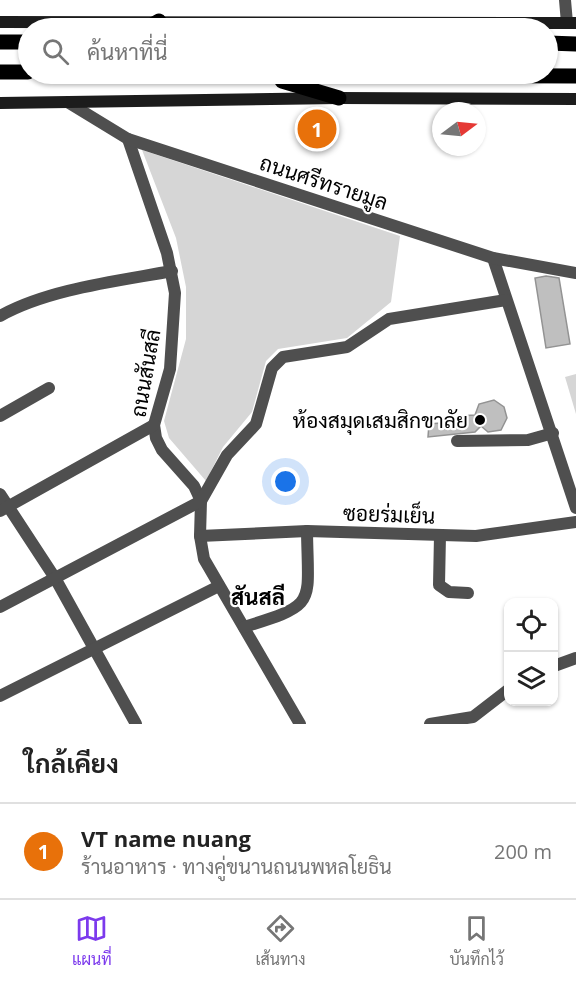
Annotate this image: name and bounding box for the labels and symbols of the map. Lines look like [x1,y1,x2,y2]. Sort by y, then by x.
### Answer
north arrow [432,102,486,156]
pin: 1 [298,106,336,152]
street label: ถนนศรีทรายมูล [256,148,392,218]
street label: ถนนสันสลี [123,327,167,419]
place label: ห้องสมุดเสมสิกขาลัย [293,406,468,435]
marker: ห้องสมุดเสมสิกขาลัย [473,413,487,427]
your location [271,467,300,496]
street label: ซอยร่มเย็น [342,498,436,530]
district label: สันสลี [231,581,285,611]

